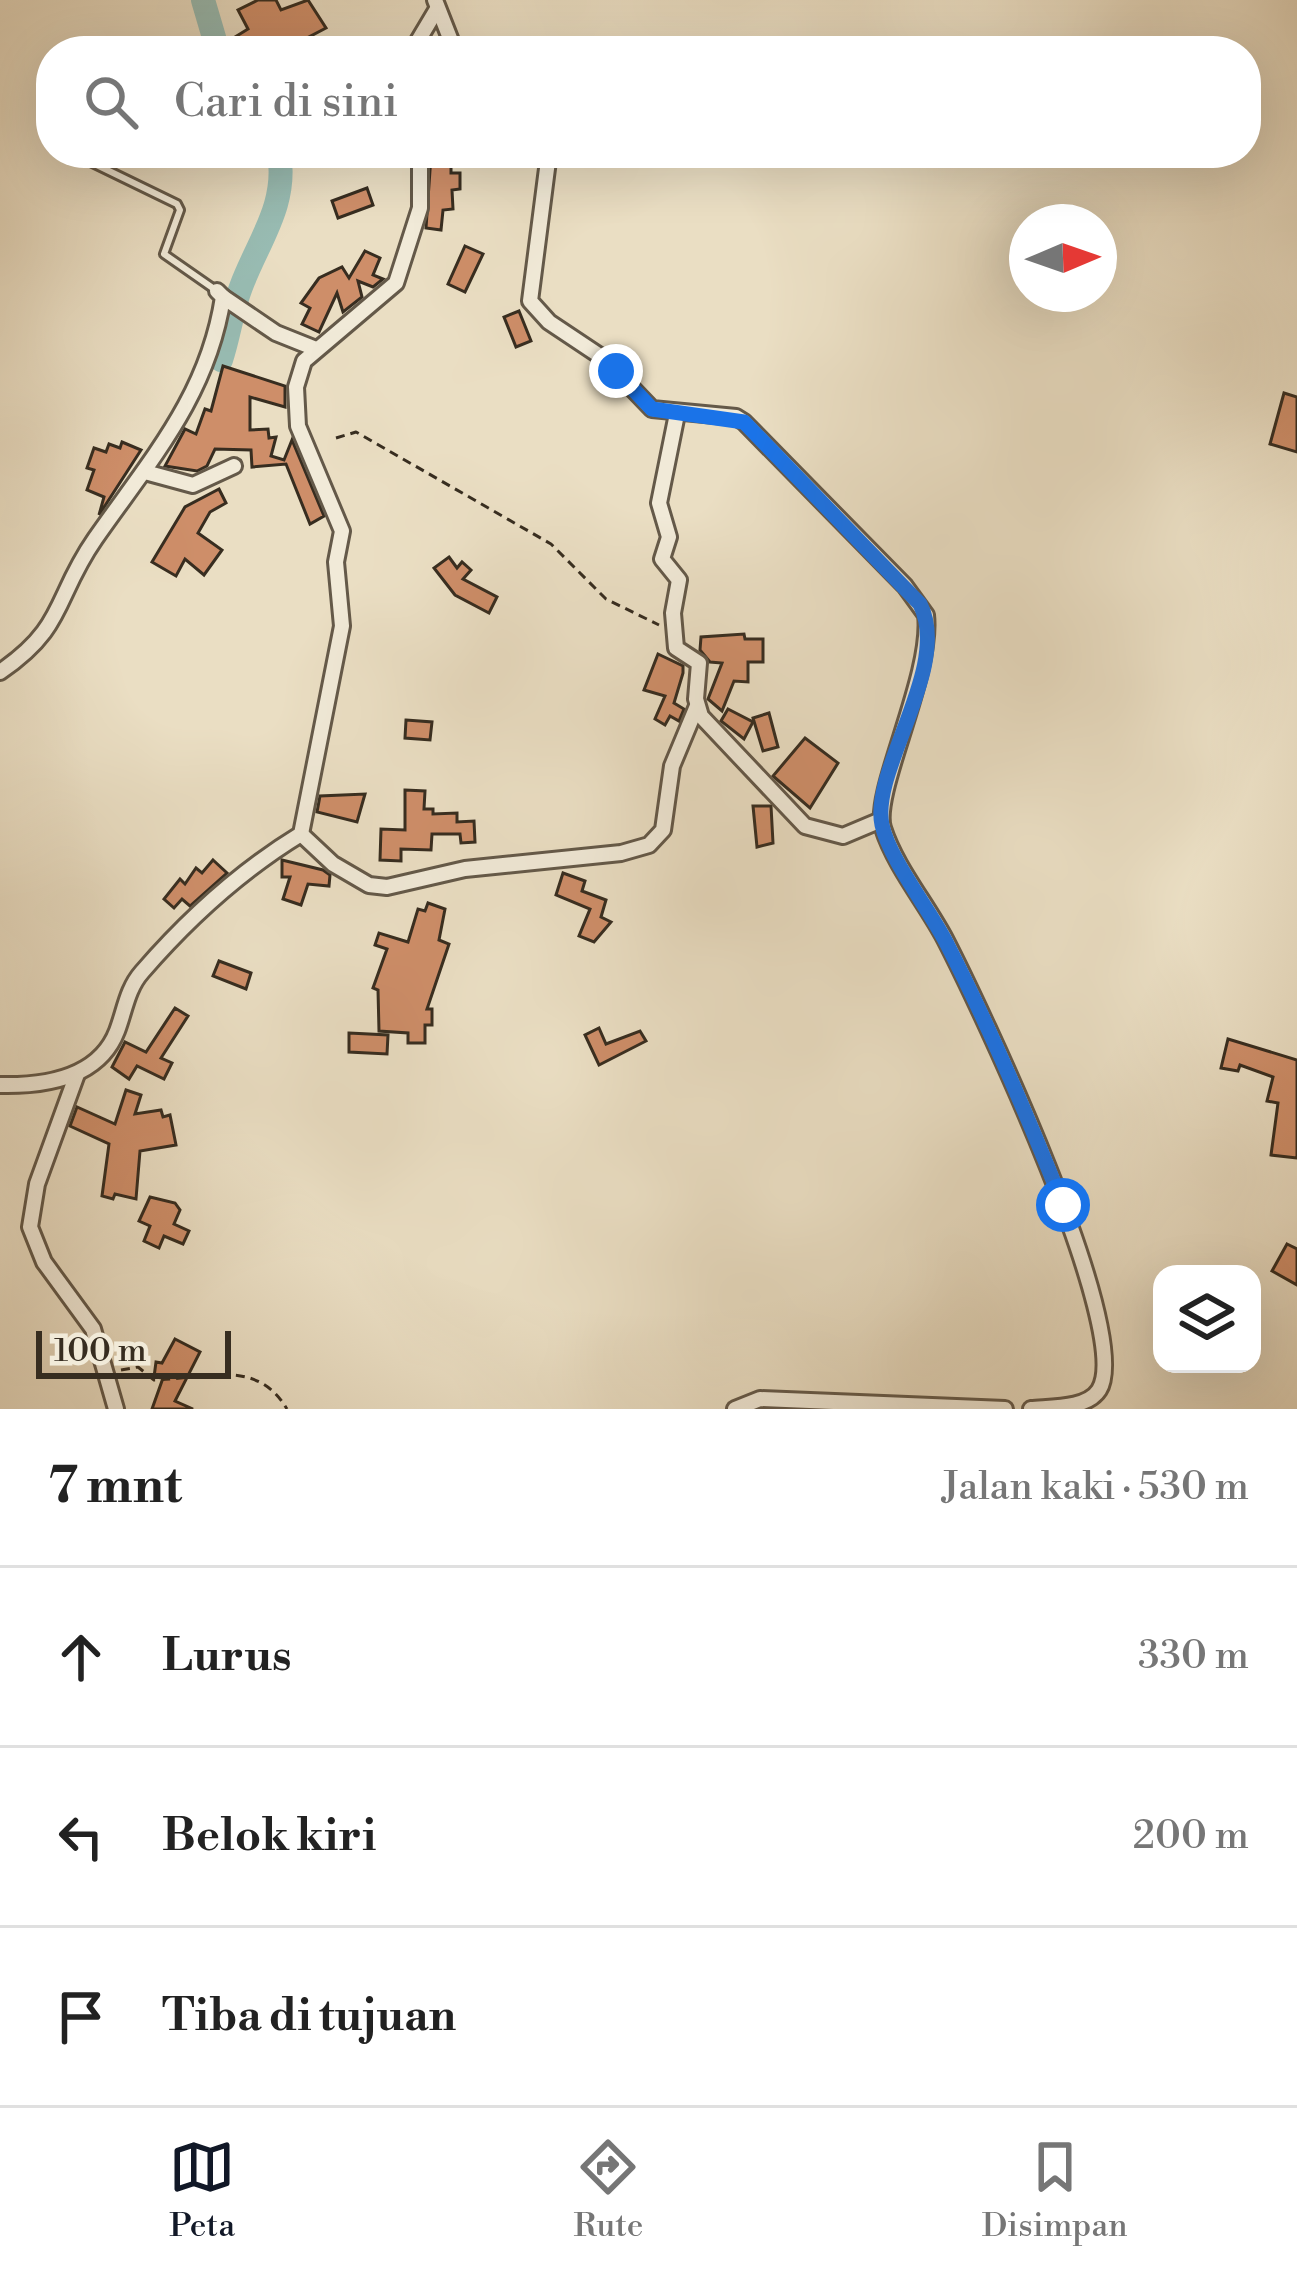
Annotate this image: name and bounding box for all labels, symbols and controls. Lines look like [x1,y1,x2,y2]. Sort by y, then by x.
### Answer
search box [36,36,1261,168]
icon: search [78,69,144,135]
text: Cari di sini [174,74,398,131]
north arrow [1009,204,1117,312]
route end [589,344,643,398]
route start [1036,1178,1090,1232]
map controls [1153,1265,1261,1373]
button: layers [1153,1265,1261,1373]
scale bar [36,1325,231,1378]
text: 100 m [54,1331,147,1372]
text: 7 mnt [48,1455,182,1519]
text: Jalan kaki · 530 m [942,1463,1249,1512]
icon: ahead [48,1624,114,1690]
text: Lurus [162,1628,292,1685]
text: 330 m [1138,1632,1249,1681]
icon: left [48,1804,114,1870]
text: Belok kiri [162,1808,376,1865]
text: 200 m [1133,1812,1249,1861]
icon: arrive [48,1984,114,2050]
text: Tiba di tujuan [162,1988,456,2045]
tab: Peta [169,2134,235,2247]
tab: Rute [574,2134,643,2247]
tab: Disimpan [982,2134,1128,2247]

